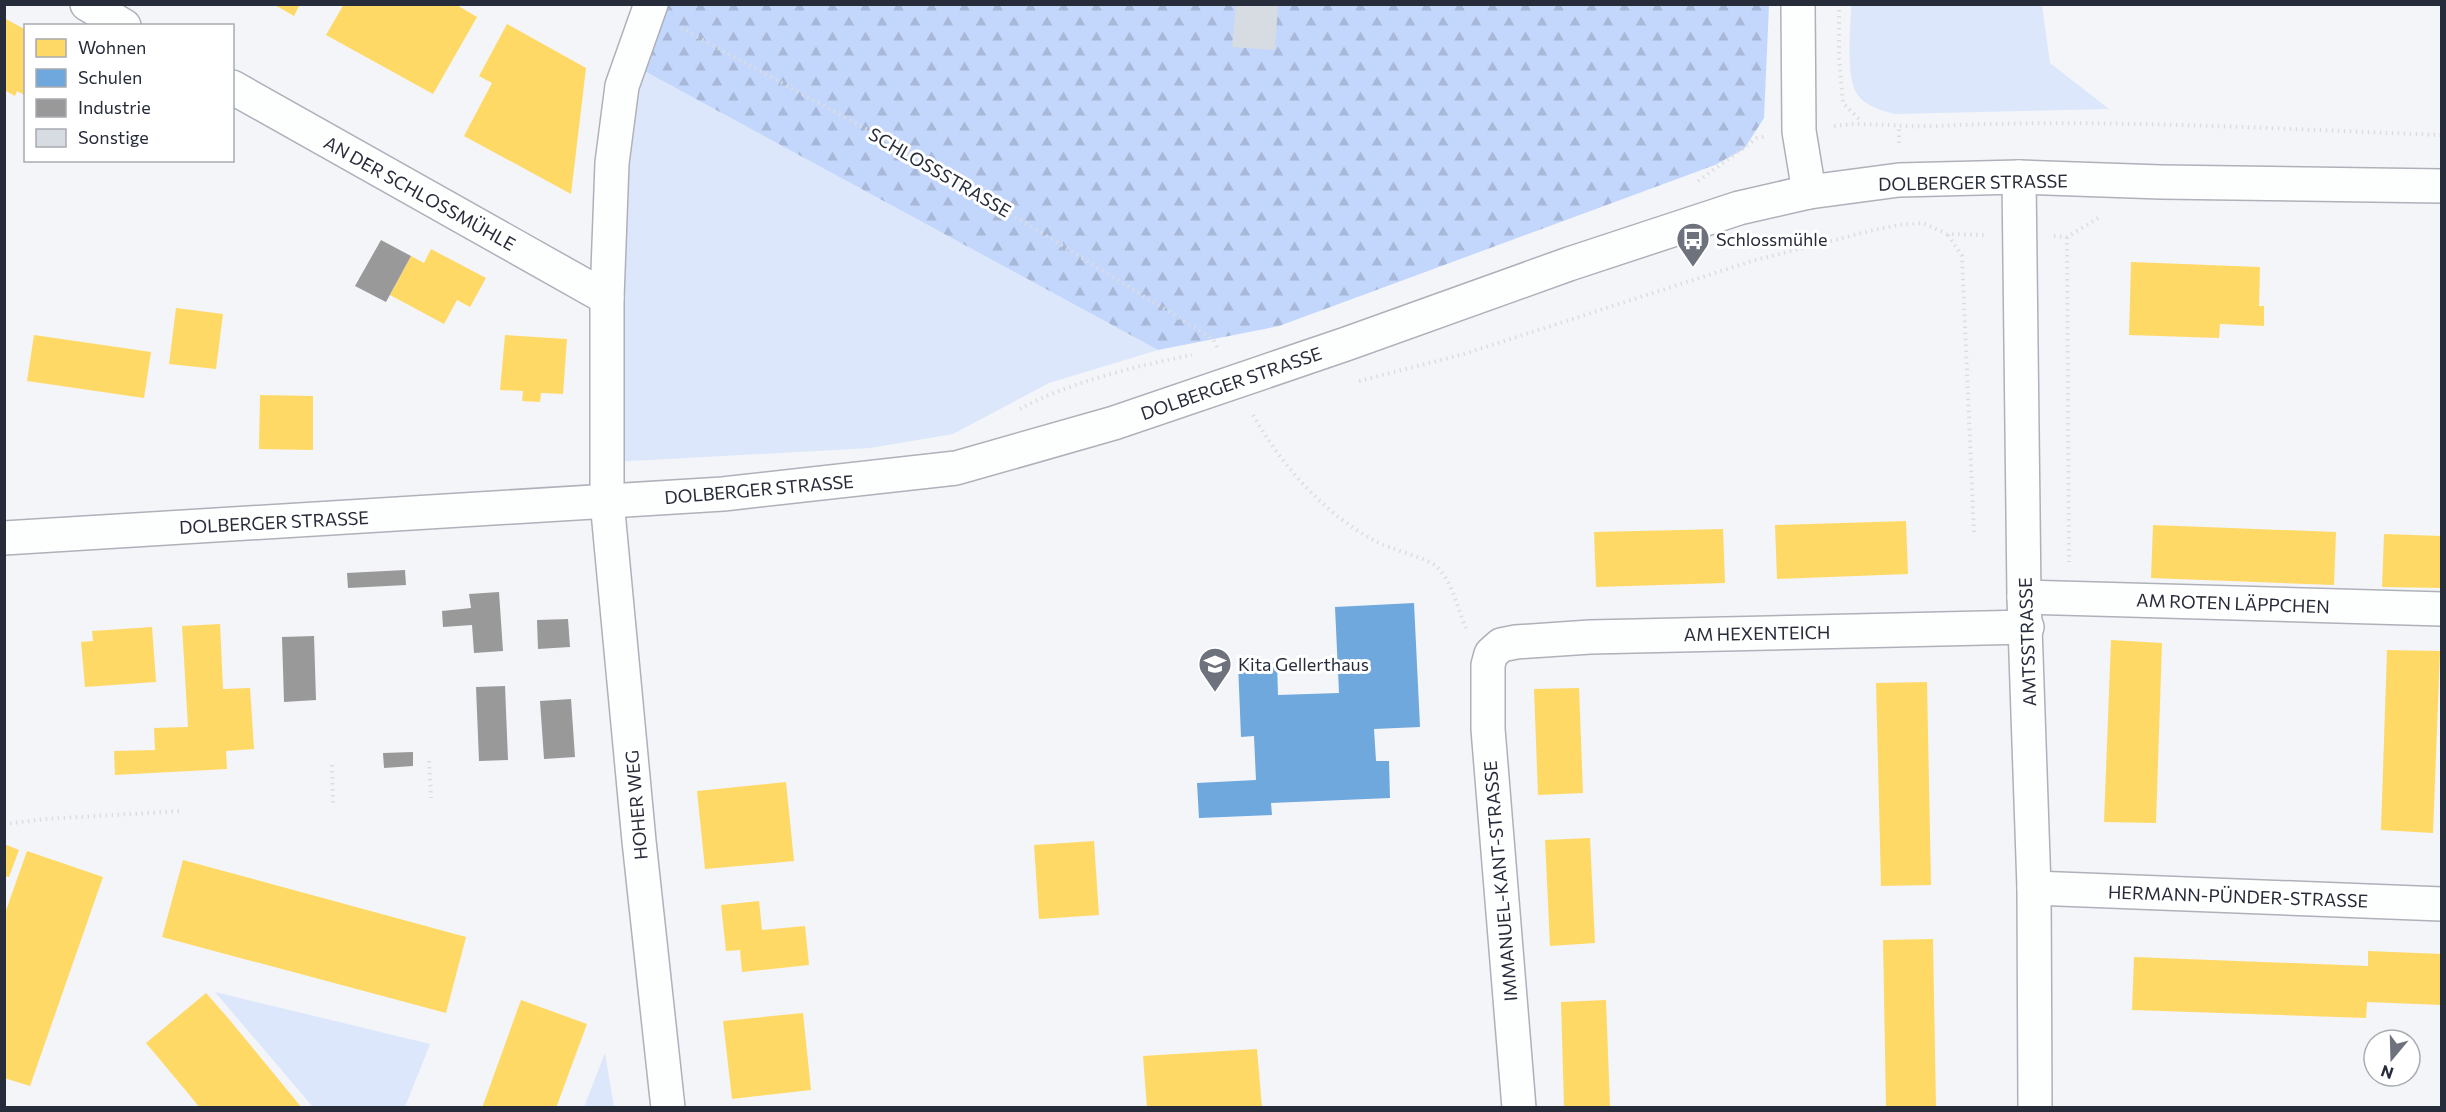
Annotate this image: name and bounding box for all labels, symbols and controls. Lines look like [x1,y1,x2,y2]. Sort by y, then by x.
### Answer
legend [24,24,234,162]
text: Wohnen [78,36,146,58]
text: Schulen [78,66,142,88]
text: Industrie [78,96,151,118]
street label: SCHLOSSSTRASSE [865,122,1015,222]
text: Sonstige [78,126,149,148]
street label: AN DER SCHLOSSMÜHLE [320,131,520,255]
street label: DOLBERGER STRASSE [1878,169,2068,195]
bus stop icon: Schlossmühle [1675,221,1711,268]
place label: Schlossmühle [1716,228,1827,250]
street label: DOLBERGER STRASSE [1138,342,1324,424]
street label: DOLBERGER STRASSE [663,470,855,508]
street label: DOLBERGER STRASSE [179,506,369,538]
street label: AMTSSTRASSE [2014,577,2040,707]
street label: AM ROTEN LÄPPCHEN [2136,589,2330,617]
street label: AM HEXENTEICH [1683,621,1831,645]
school or university icon: Kita Gellerthaus [1197,646,1233,693]
place label: Kita Gellerthaus [1238,653,1369,675]
street label: HOHER WEG [620,749,652,861]
street label: IMMANUEL-KANT-STRASSE [1479,760,1521,1002]
street label: HERMANN-PÜNDER-STRASSE [2107,880,2369,912]
north arrow [2362,1028,2422,1088]
text: N [2378,1062,2396,1084]

